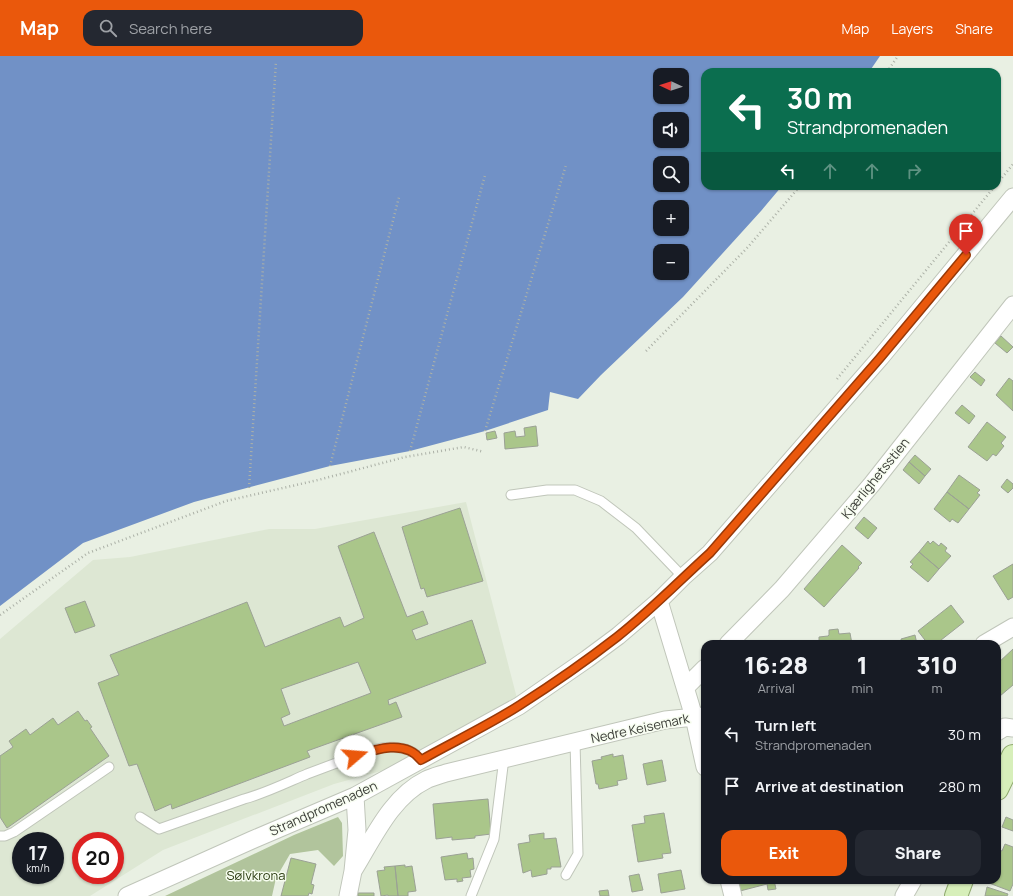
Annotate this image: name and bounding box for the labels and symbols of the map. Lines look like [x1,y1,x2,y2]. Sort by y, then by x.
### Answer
north arrow [653,68,689,104]
pin [949,214,983,255]
street label: Kjærlighetsstien [837,434,913,522]
street label: Nedre Keisemark [589,709,692,747]
position arrow [334,735,376,777]
street label: Strandpromenaden [266,776,380,840]
speed limit sign: 20 [72,832,124,884]
park label: Sølvkrona [227,866,285,884]

